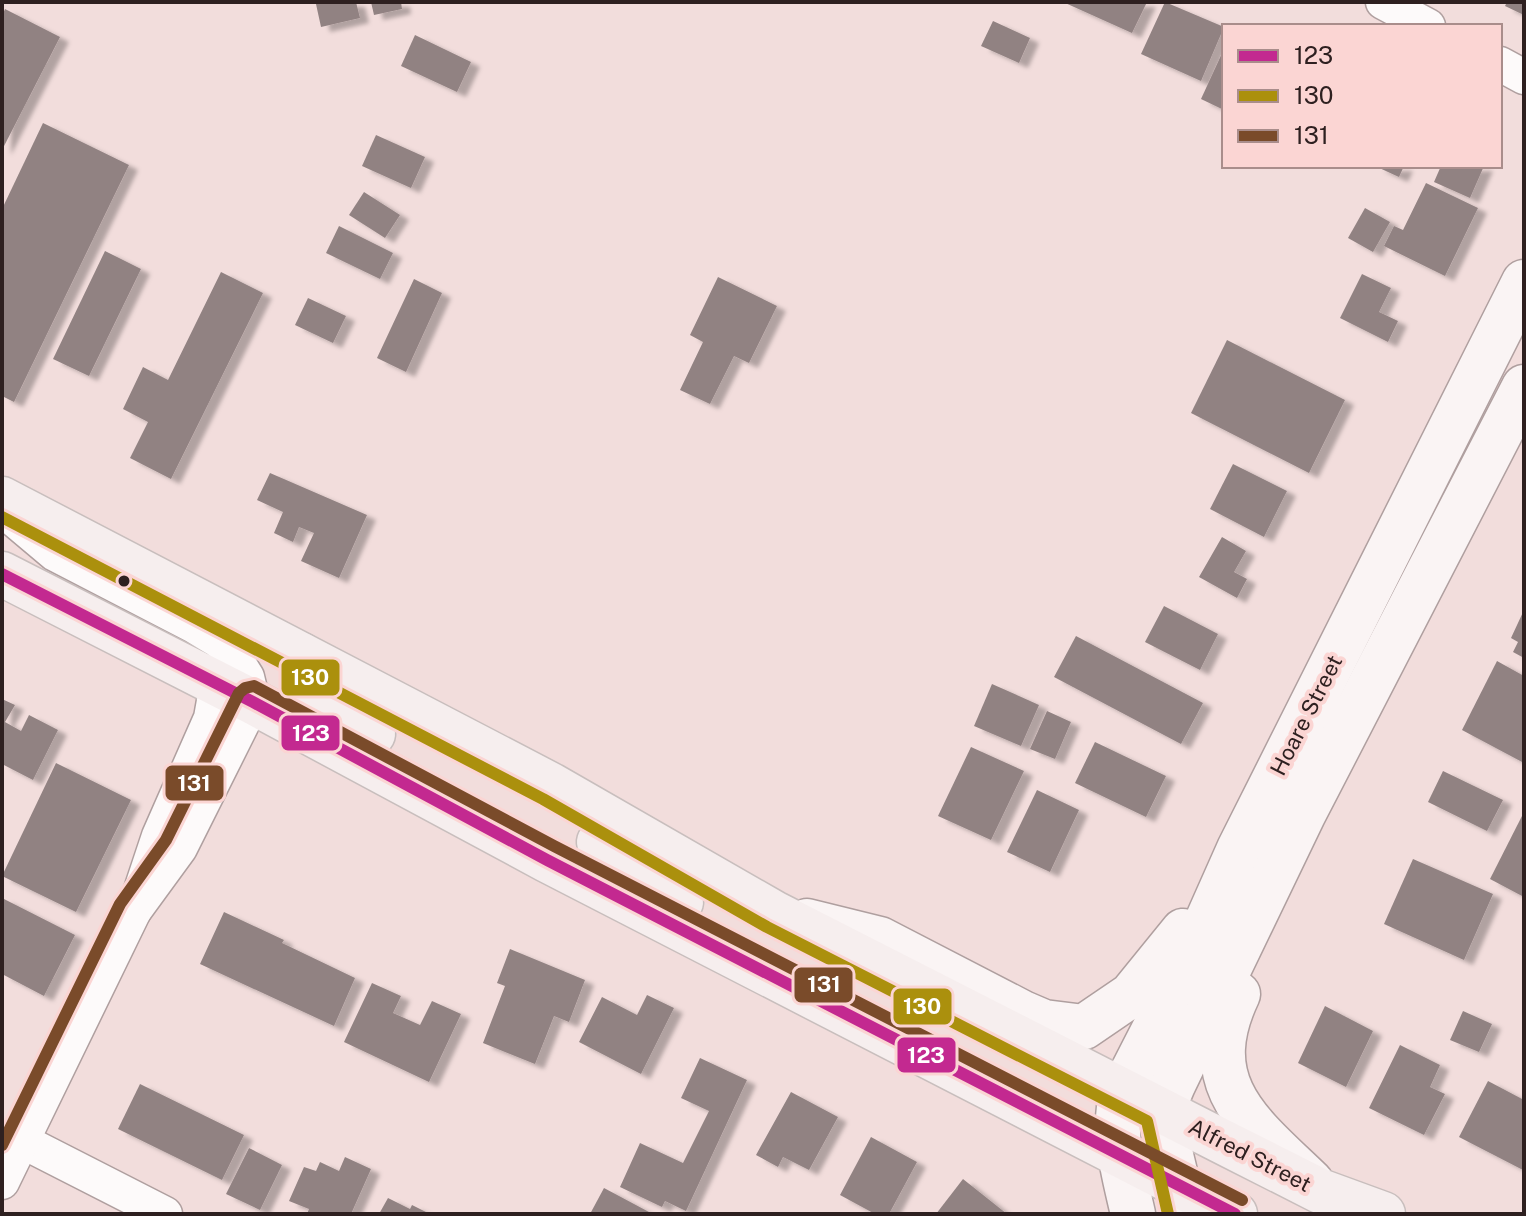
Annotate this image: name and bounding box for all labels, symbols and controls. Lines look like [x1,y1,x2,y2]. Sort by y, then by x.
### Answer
legend [1222,24,1502,168]
text: 123 [1294,41,1333,69]
text: 130 [1294,81,1333,109]
text: 131 [1294,121,1329,149]
unlabelled marker [116,573,132,589]
street label: Hoare Street [1265,651,1347,779]
line badge: 130 [280,658,341,697]
text: 130 [291,664,329,690]
line badge: 123 [280,714,341,752]
text: 123 [292,720,330,746]
line badge: 131 [164,764,225,802]
text: 131 [177,770,211,796]
line badge: 131 [793,966,854,1004]
text: 131 [807,971,841,997]
line badge: 130 [892,987,953,1026]
text: 130 [903,993,941,1019]
line badge: 123 [896,1036,957,1074]
text: 123 [907,1042,945,1068]
street label: Alfred Street [1184,1113,1316,1197]

